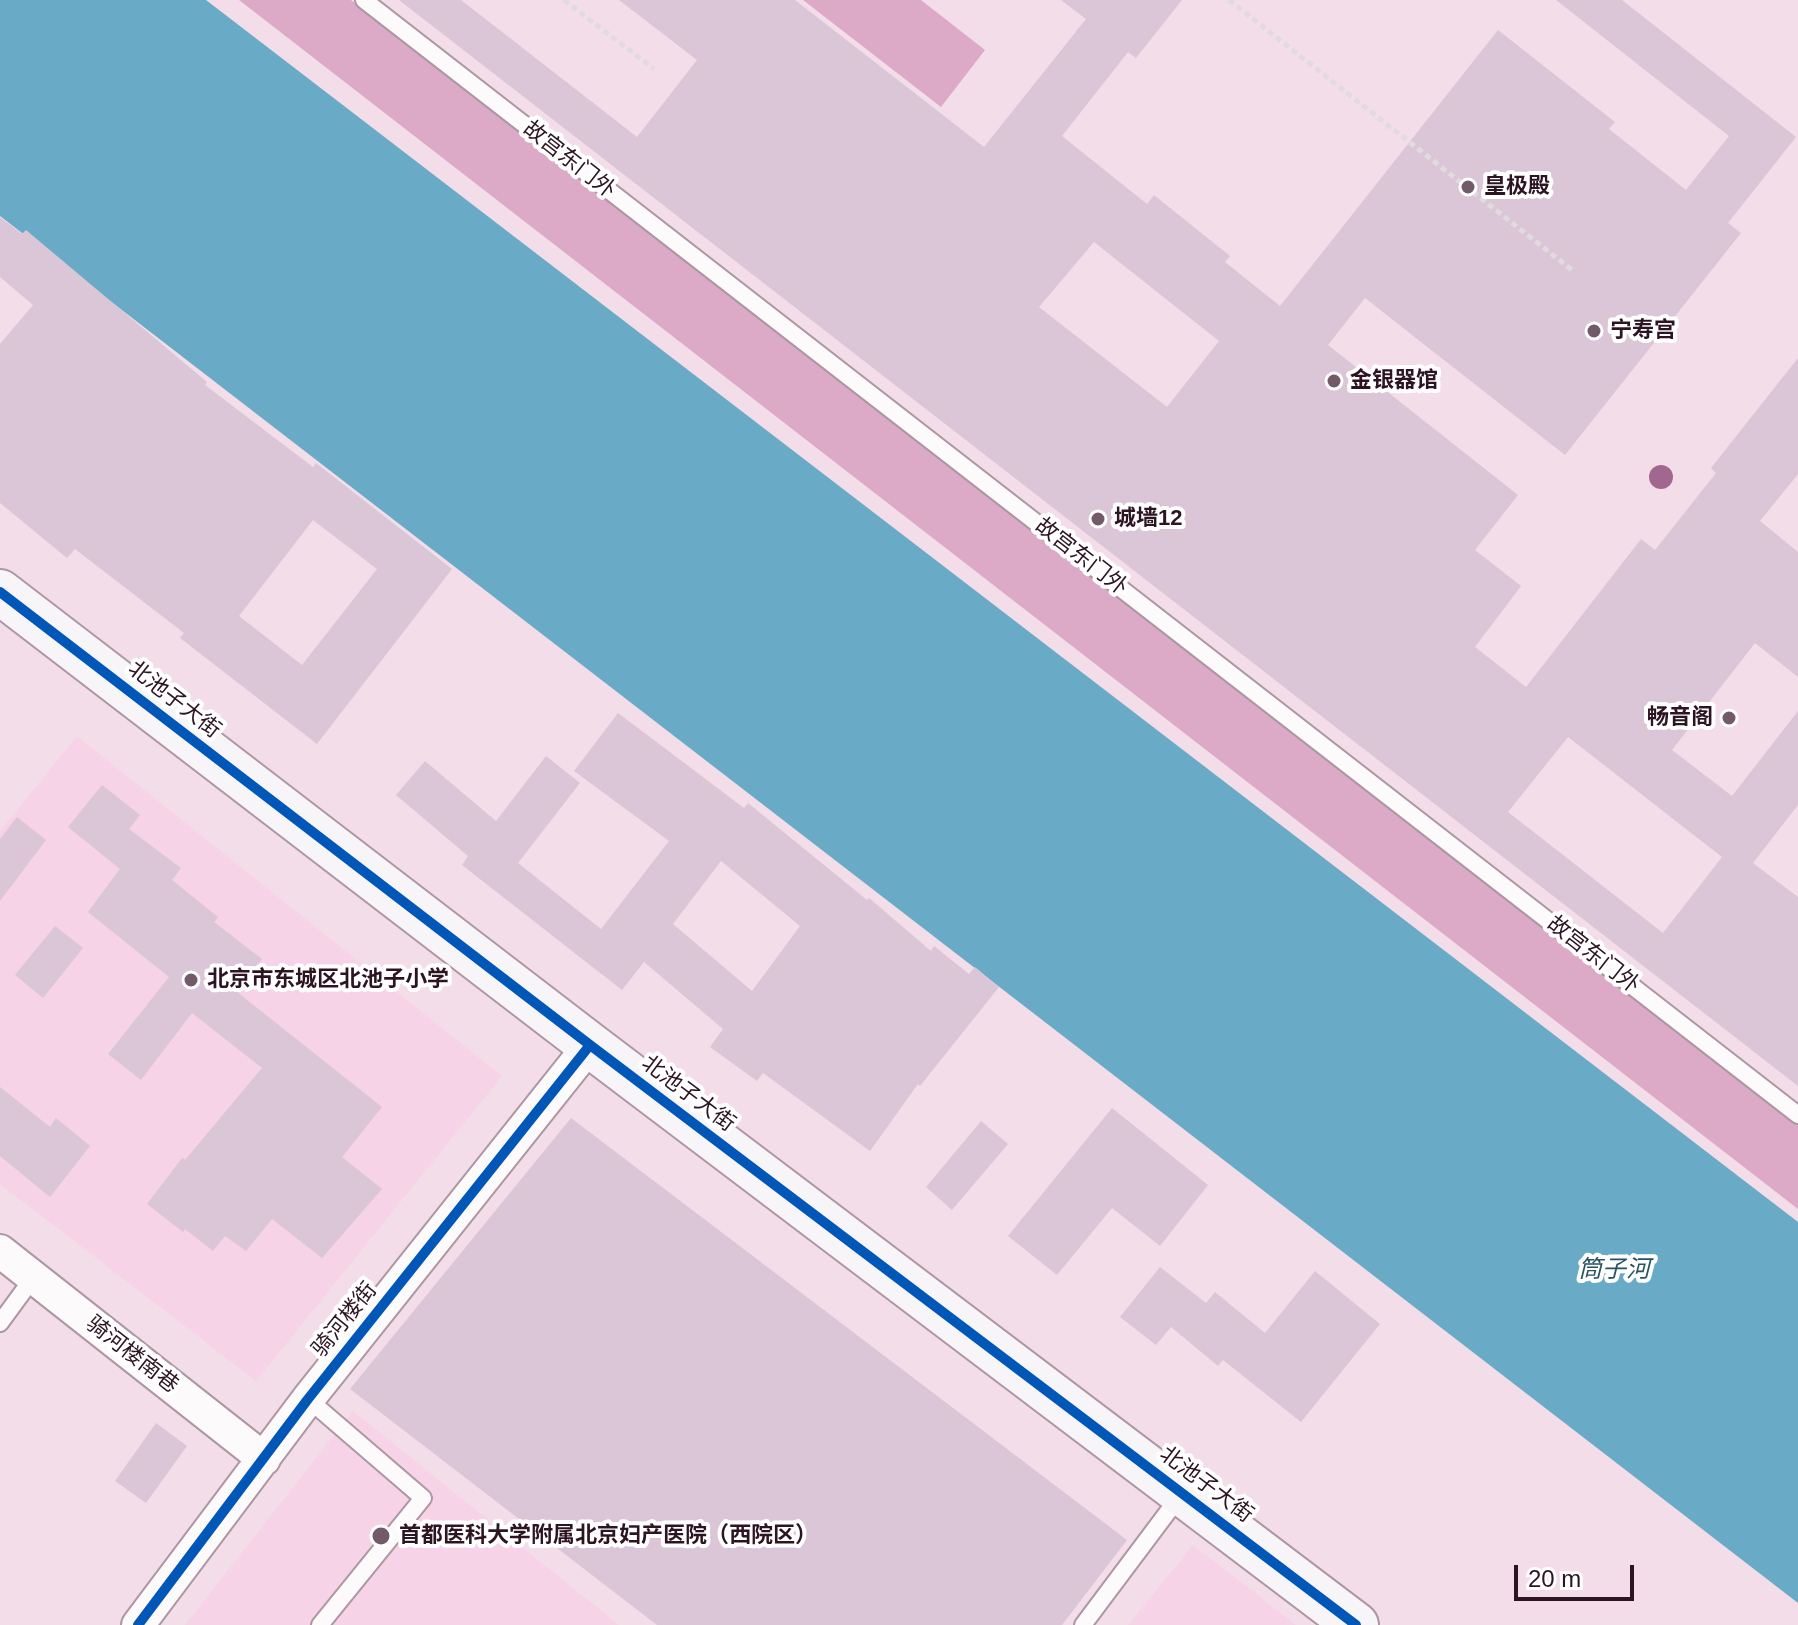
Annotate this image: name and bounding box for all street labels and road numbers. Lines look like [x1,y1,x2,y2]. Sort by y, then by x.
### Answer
street label: 故宫东门外 [518,116,620,204]
street label: 故宫东门外 [1030,513,1132,601]
street label: 北池子大街 [123,656,225,744]
street label: 故宫东门外 [1542,911,1644,999]
street label: 北池子大街 [636,1050,740,1138]
street label: 骑河楼街 [307,1277,383,1363]
street label: 骑河楼南巷 [81,1311,183,1399]
street label: 北池子大街 [1154,1441,1258,1529]

